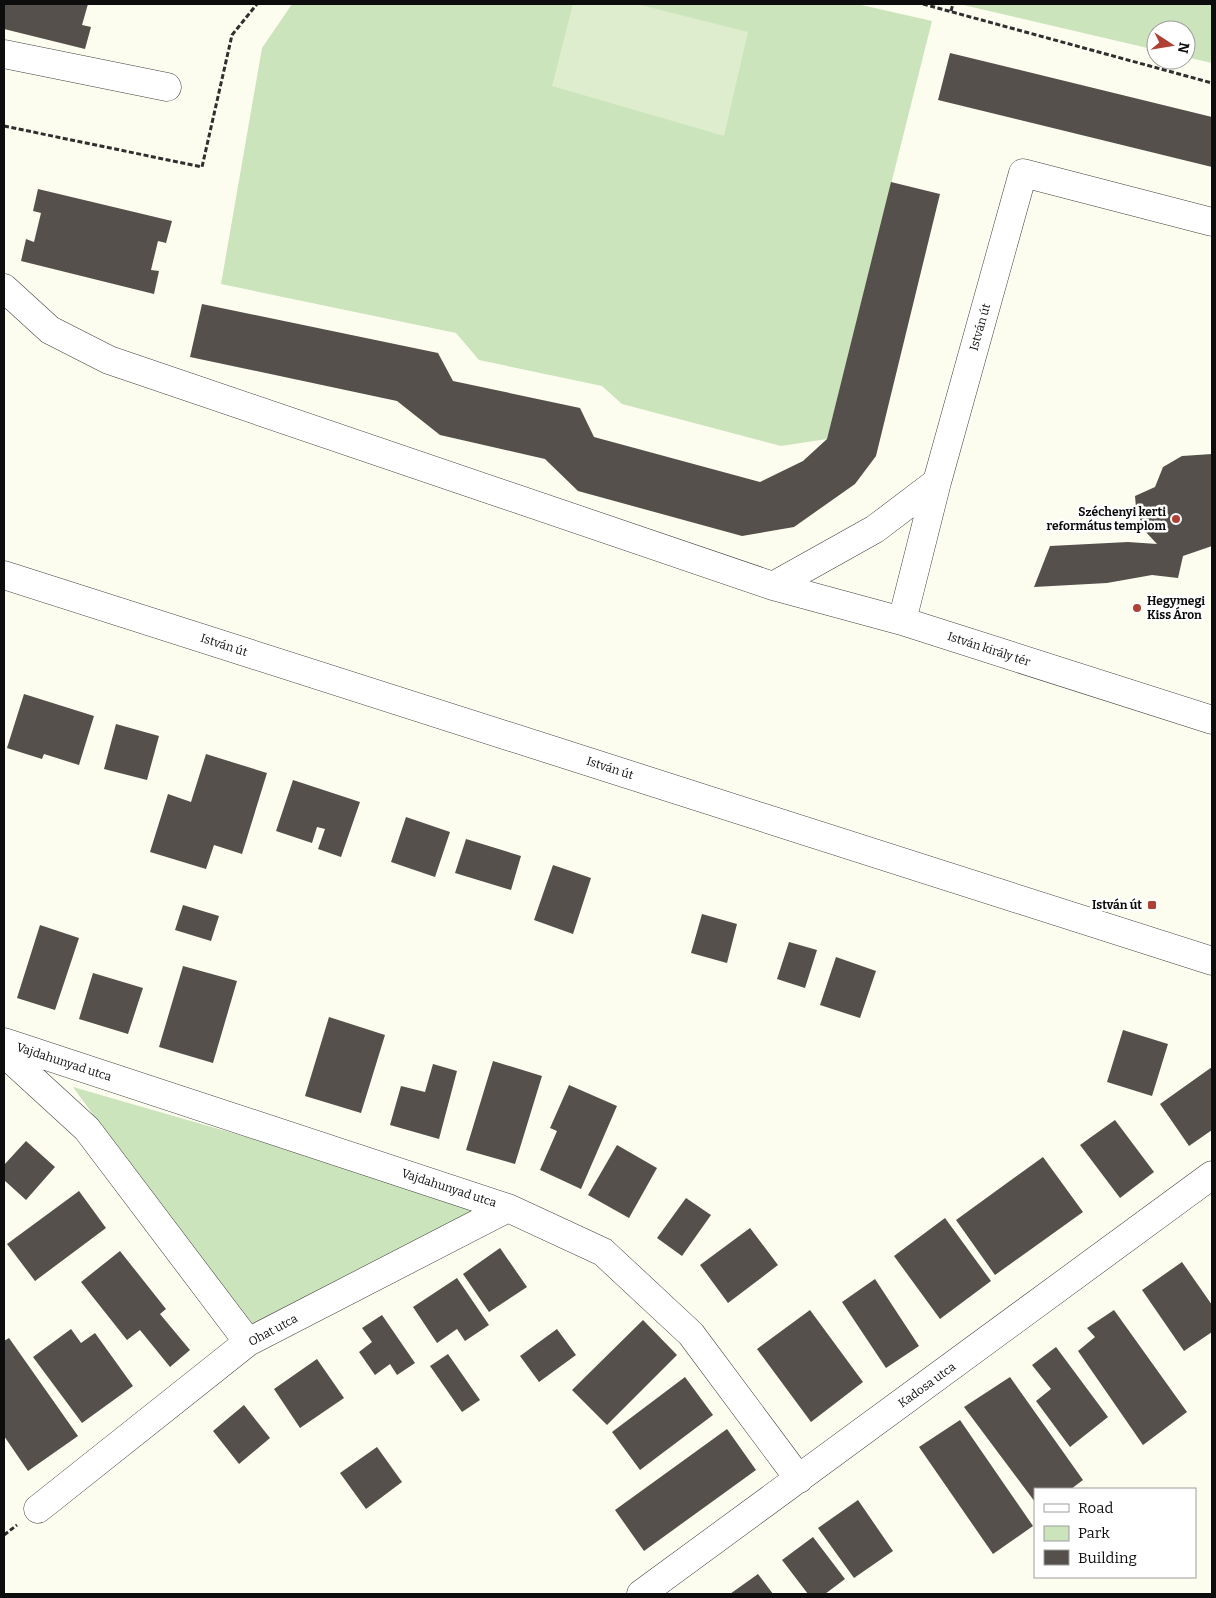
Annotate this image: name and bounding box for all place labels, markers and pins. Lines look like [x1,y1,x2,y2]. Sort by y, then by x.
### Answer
place label: Széchenyi kerti református templom [1047,505,1167,533]
marker: Széchenyi kerti református templom [1170,513,1182,525]
place label: Hegymegi Kiss Áron [1147,594,1205,622]
marker: Hegymegi Kiss Áron [1131,602,1143,614]
place label: István út [1092,898,1142,912]
marker: István út [1146,899,1158,911]

